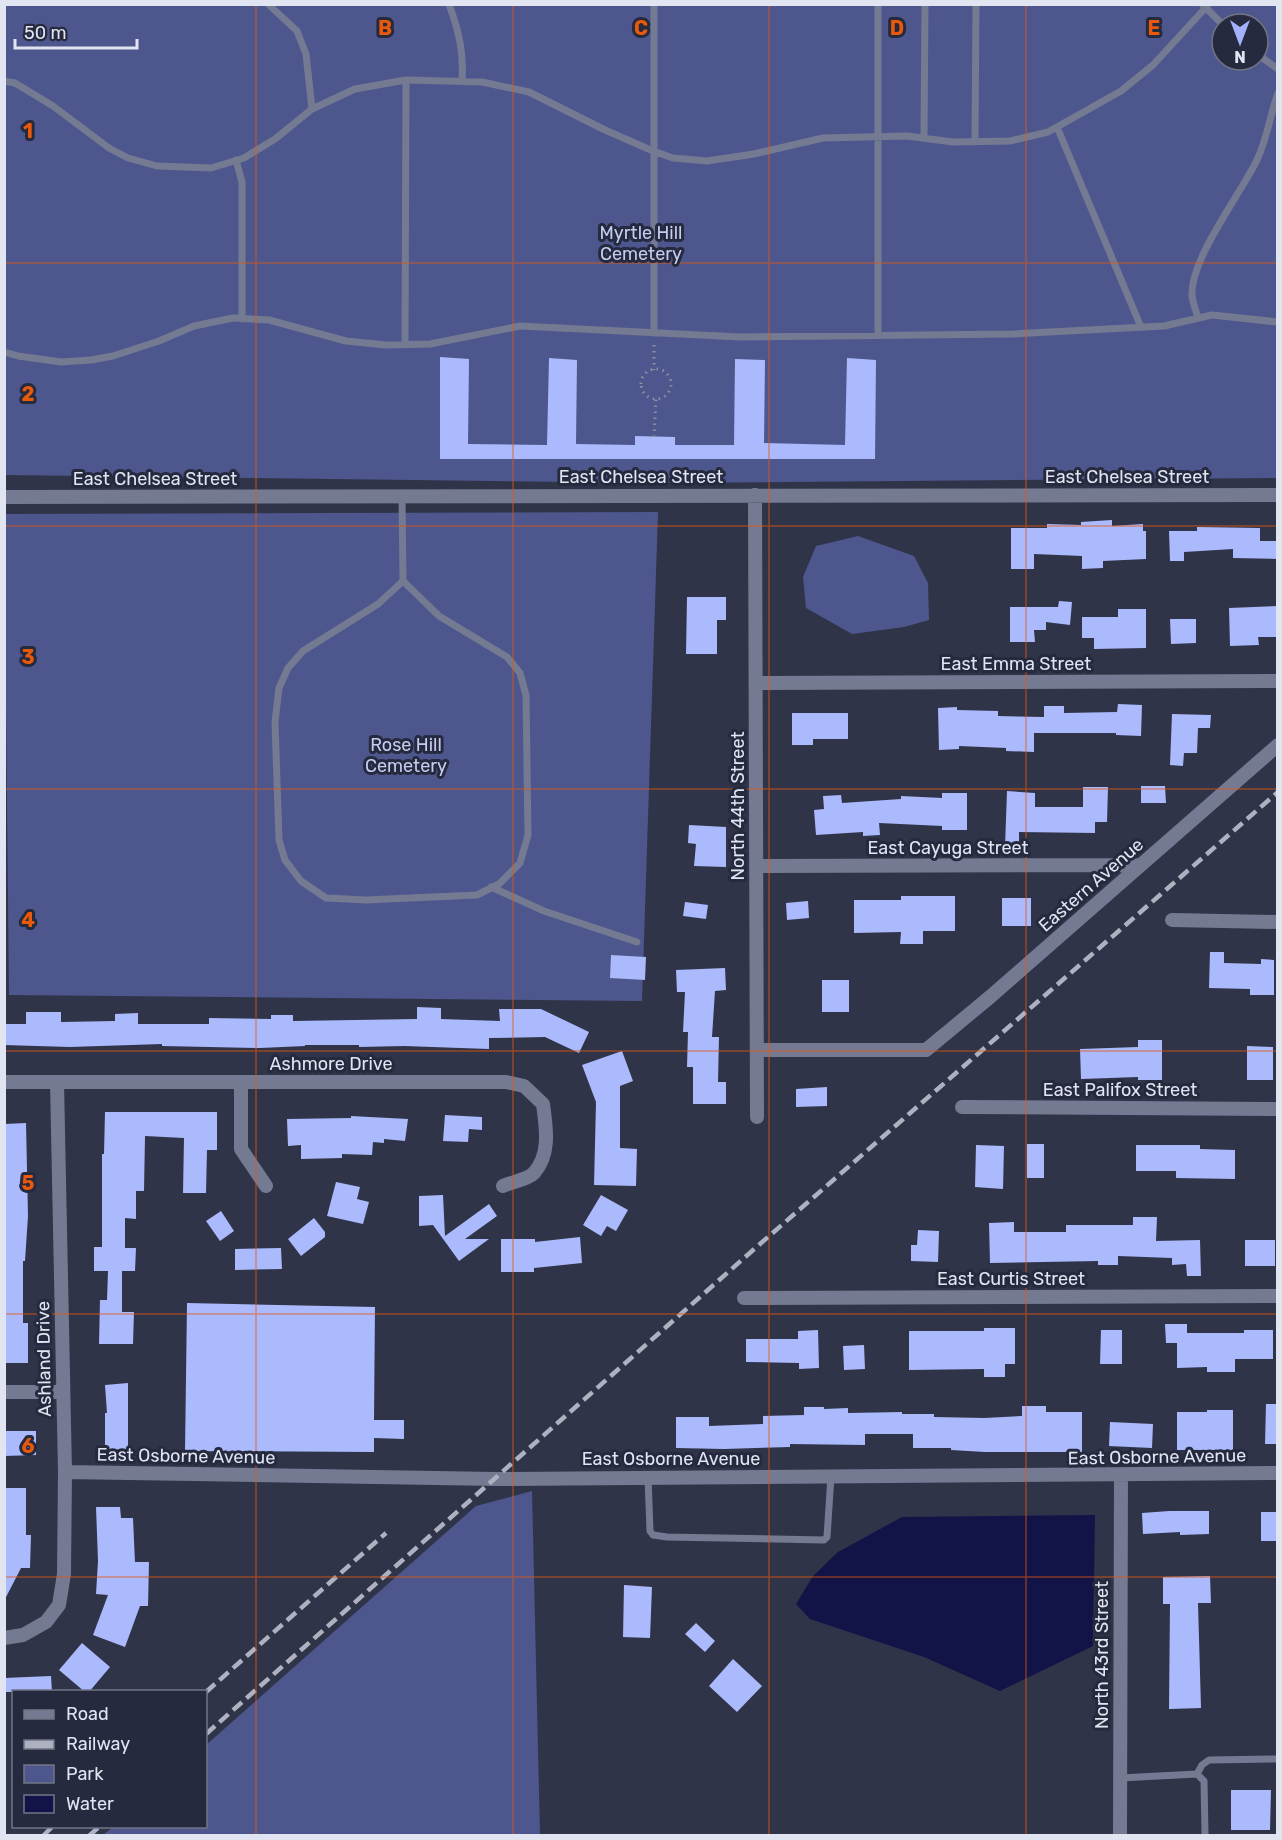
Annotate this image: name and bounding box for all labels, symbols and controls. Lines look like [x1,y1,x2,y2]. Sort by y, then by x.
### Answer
scale bar [15,12,136,50]
north arrow [1210,12,1270,72]
text: B [378,16,392,40]
text: C [634,16,648,40]
text: D [890,16,904,40]
text: E [1148,16,1160,40]
text: 50 m [24,22,67,44]
text: N [1234,47,1246,66]
text: 1 [23,119,33,143]
park label: Myrtle Hill Cemetery [600,222,682,265]
text: 2 [22,382,35,406]
street label: East Chelsea Street [559,466,723,488]
street label: East Chelsea Street [1045,466,1209,488]
street label: East Chelsea Street [73,468,237,490]
text: 3 [21,645,35,669]
street label: East Emma Street [941,653,1091,675]
street label: North 44th Street [727,732,749,880]
park label: Rose Hill Cemetery [365,734,447,777]
street label: Eastern Avenue [1034,833,1148,937]
street label: East Cayuga Street [867,837,1029,859]
text: 4 [21,908,35,932]
street label: Ashmore Drive [269,1053,393,1075]
street label: East Palifox Street [1043,1079,1197,1101]
text: 5 [22,1171,35,1195]
street label: East Curtis Street [937,1268,1085,1290]
street label: Ashland Drive [32,1301,56,1417]
text: 6 [21,1434,35,1458]
street label: East Osborne Avenue [96,1443,276,1469]
street label: East Osborne Avenue [1067,1444,1247,1470]
street label: East Osborne Avenue [582,1448,760,1470]
street label: North 43rd Street [1091,1581,1113,1729]
legend [12,1690,207,1828]
text: Road [66,1703,109,1725]
text: Railway [66,1733,130,1755]
text: Park [66,1763,104,1785]
text: Water [66,1793,114,1815]

